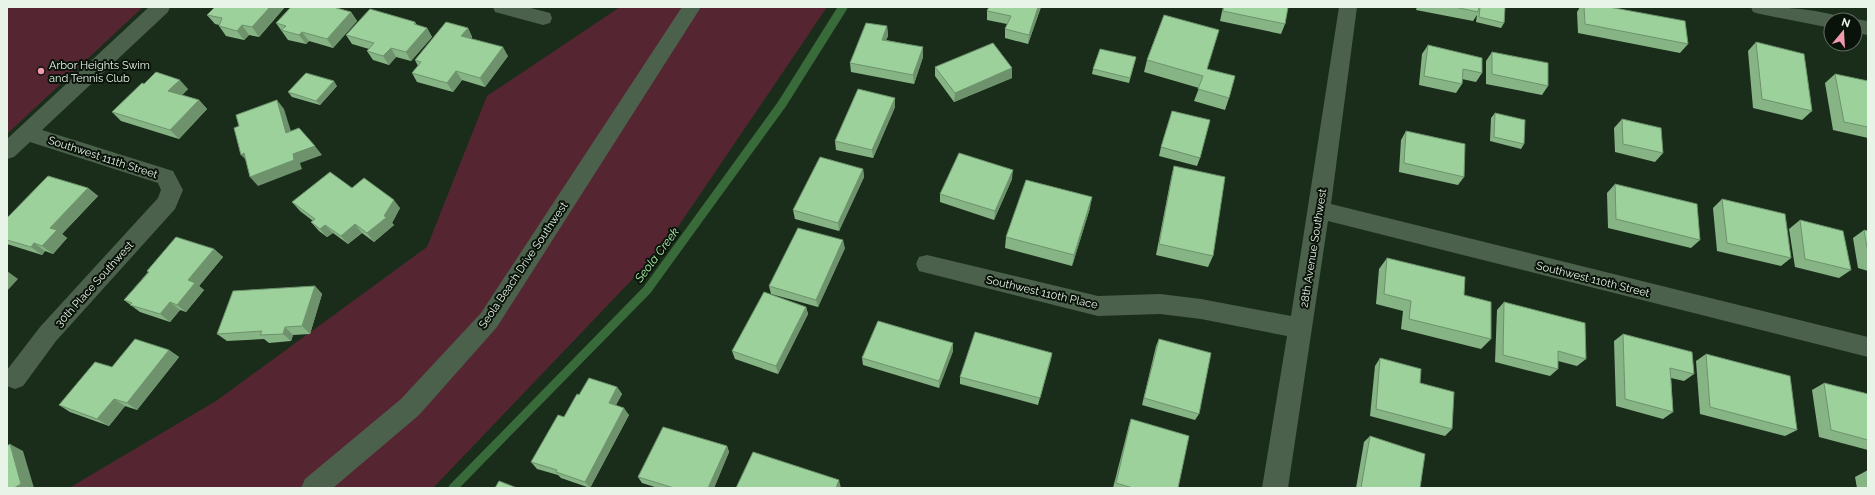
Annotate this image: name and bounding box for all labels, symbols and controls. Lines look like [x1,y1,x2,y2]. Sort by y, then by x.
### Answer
north arrow [1823,12,1863,52]
text: N [1840,15,1852,30]
place label: Arbor Heights Swim and Tennis Club [49,59,150,85]
marker: Arbor Heights Swim and Tennis Club [36,66,46,76]
street label: Southwest 111th Street [47,134,159,181]
street label: 28th Avenue Southwest [1298,187,1329,308]
street label: Seola Beach Drive Southwest [476,199,571,331]
water label: Seola Creek [631,224,682,286]
street label: 30th Place Southwest [53,239,136,330]
street label: Southwest 110th Street [1535,259,1651,300]
street label: Southwest 110th Place [985,273,1099,312]

